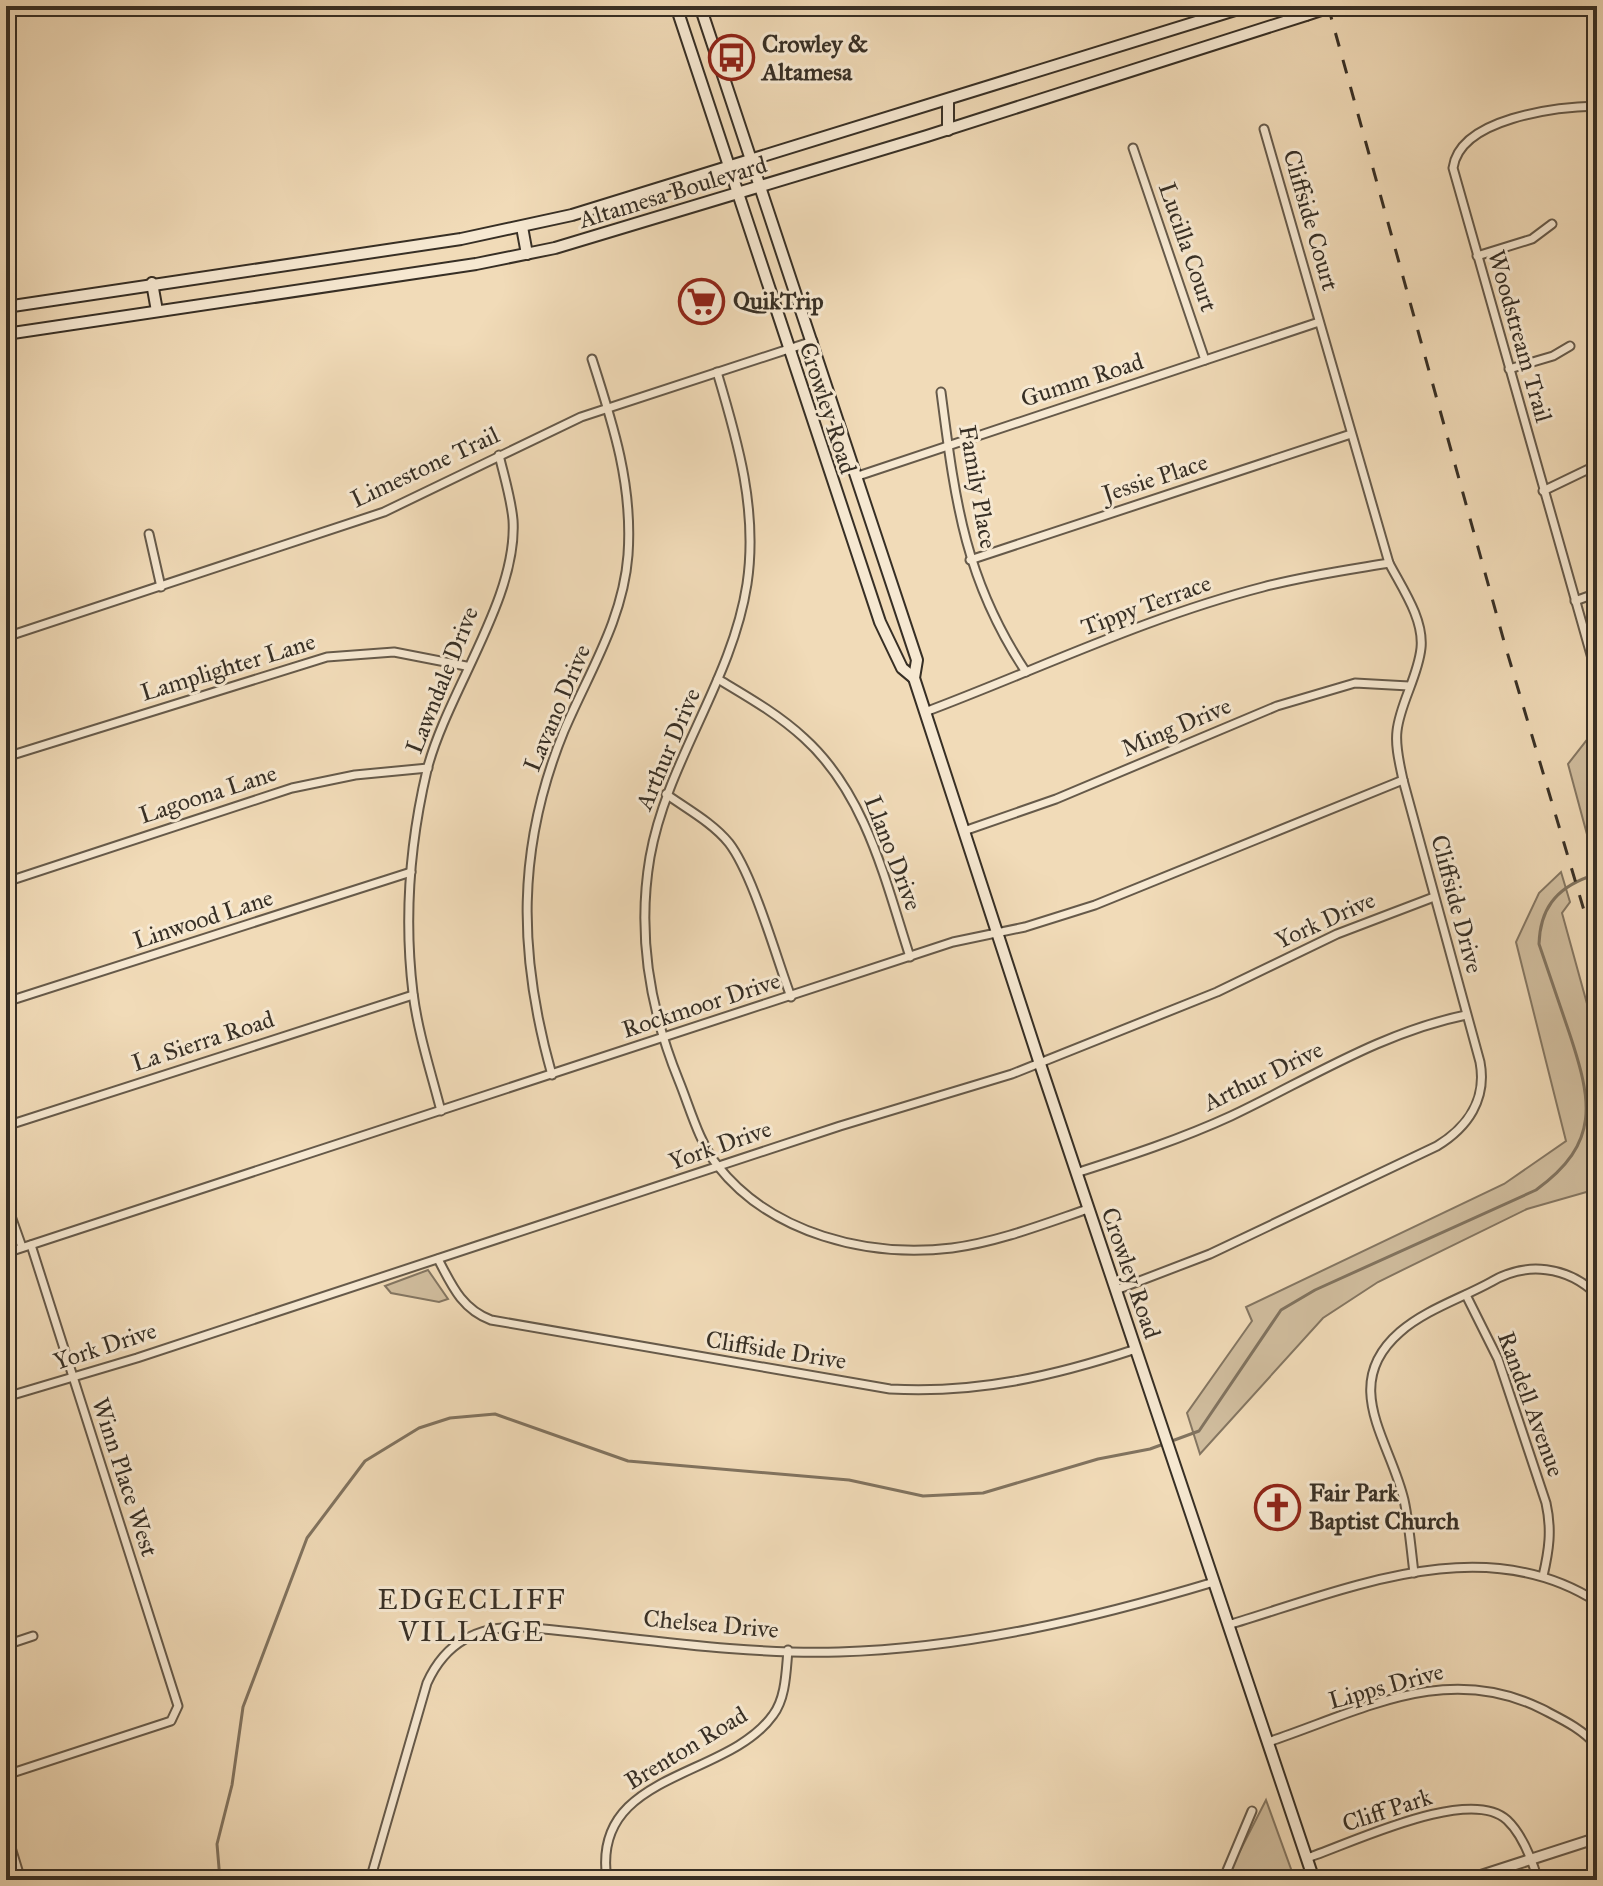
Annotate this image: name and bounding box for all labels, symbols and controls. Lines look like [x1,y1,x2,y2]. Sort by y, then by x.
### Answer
place label: Crowley & Altamesa [760,29,868,87]
bus stop icon: Crowley & Altamesa [707,34,755,82]
street label: Cliffside Court [1277,146,1346,294]
street label: Altamesa Boulevard [574,149,771,235]
street label: Lucilla Court [1152,179,1224,316]
street label: Woodstream Trail [1481,246,1559,426]
supermarket icon: QuikTrip [678,277,726,325]
place label: QuikTrip [733,286,823,316]
street label: Crowley Road [793,338,863,478]
street label: Gumm Road [1017,346,1147,414]
street label: Limestone Trail [346,419,504,514]
street label: Family Place [952,423,1004,551]
street label: Jessie Place [1096,447,1211,510]
street label: Tippy Terrace [1077,568,1215,642]
street label: Lawndale Drive [399,602,485,758]
street label: Lamplighter Lane [137,626,319,708]
street label: Lavano Drive [517,640,597,776]
street label: Arthur Drive [629,684,707,815]
street label: Ming Drive [1117,690,1235,764]
street label: Lagoona Lane [135,758,281,830]
street label: Llano Drive [857,791,929,915]
street label: Cliffside Drive [1424,832,1490,976]
street label: Linwood Lane [129,882,277,956]
street label: York Drive [1270,885,1380,955]
street label: Rockmoor Drive [618,965,784,1045]
street label: La Sierra Road [128,1004,278,1078]
street label: Arthur Drive [1197,1034,1328,1118]
street label: York Drive [665,1113,775,1177]
street label: Crowley Road [1095,1203,1167,1343]
street label: York Drive [50,1315,160,1377]
street label: Cliffside Drive [704,1324,848,1376]
street label: Randell Avenue [1491,1327,1571,1481]
street label: Winn Place West [85,1394,165,1561]
place label: Fair Park Baptist Church [1309,1478,1460,1536]
church icon: Fair Park Baptist Church [1254,1483,1302,1531]
district label: EDGECLIFF VILLAGE [377,1582,567,1649]
street label: Chelsea Drive [642,1603,780,1645]
street label: Lipps Drive [1325,1656,1447,1716]
street label: Brenton Road [619,1700,753,1796]
street label: Cliff Park [1338,1781,1436,1839]

